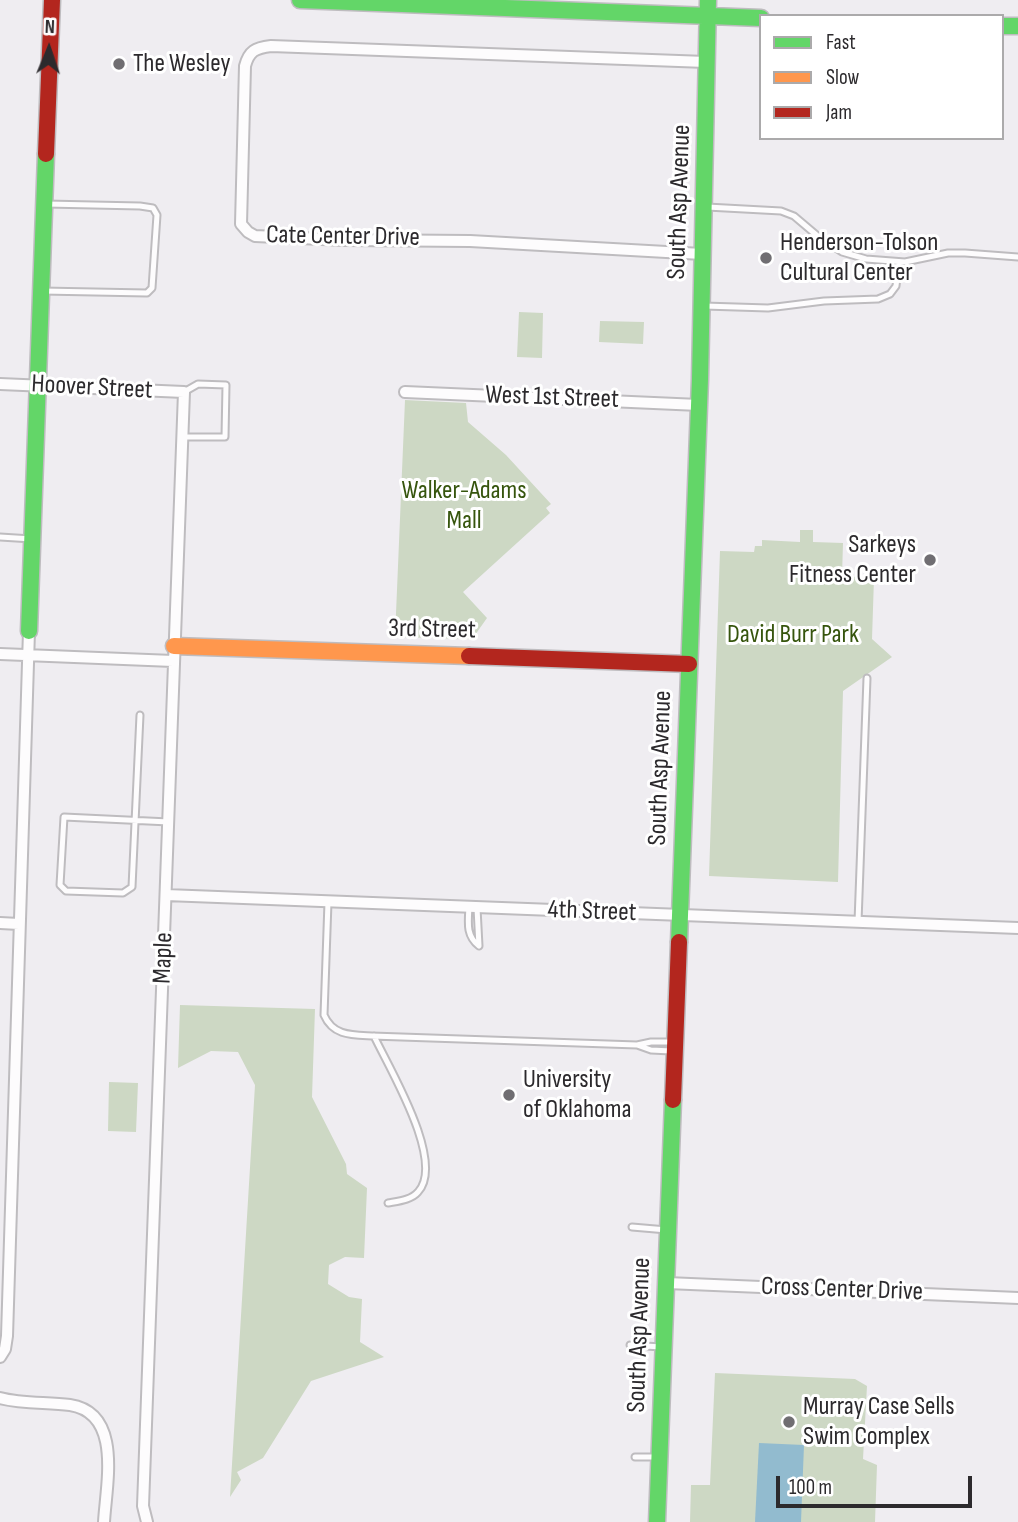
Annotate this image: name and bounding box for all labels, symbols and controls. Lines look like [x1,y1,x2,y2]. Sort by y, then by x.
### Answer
north arrow [14,14,84,84]
legend [759,14,1004,140]
text: N [44,16,55,39]
text: Fast [826,30,856,55]
place label: The Wesley [133,48,230,80]
marker: The Wesley [111,56,127,72]
text: Slow [826,65,859,90]
text: Jam [826,100,852,125]
street label: South Asp Avenue [662,124,698,280]
street label: Cate Center Drive [266,220,420,254]
place label: Henderson-Tolson Cultural Center [780,227,938,288]
marker: Henderson-Tolson Cultural Center [758,250,774,266]
street label: Hoover Street [31,369,153,407]
street label: West 1st Street [485,380,619,416]
park label: Walker-Adams Mall [401,475,527,536]
place label: Sarkeys Fitness Center [789,529,916,590]
marker: Sarkeys Fitness Center [922,552,938,568]
street label: 3rd Street [388,614,476,646]
park label: David Burr Park [727,619,859,651]
street label: South Asp Avenue [643,690,679,846]
street label: 4th Street [547,895,637,929]
street label: Maple [148,932,180,984]
place label: University of Oklahoma [523,1064,632,1126]
marker: University of Oklahoma [501,1087,517,1103]
street label: South Asp Avenue [622,1257,658,1413]
street label: Cross Center Drive [760,1272,924,1308]
place label: Murray Case Sells Swim Complex [803,1391,955,1452]
marker: Murray Case Sells Swim Complex [781,1414,797,1430]
scale bar [780,1462,976,1506]
text: 100 m [789,1475,832,1500]

